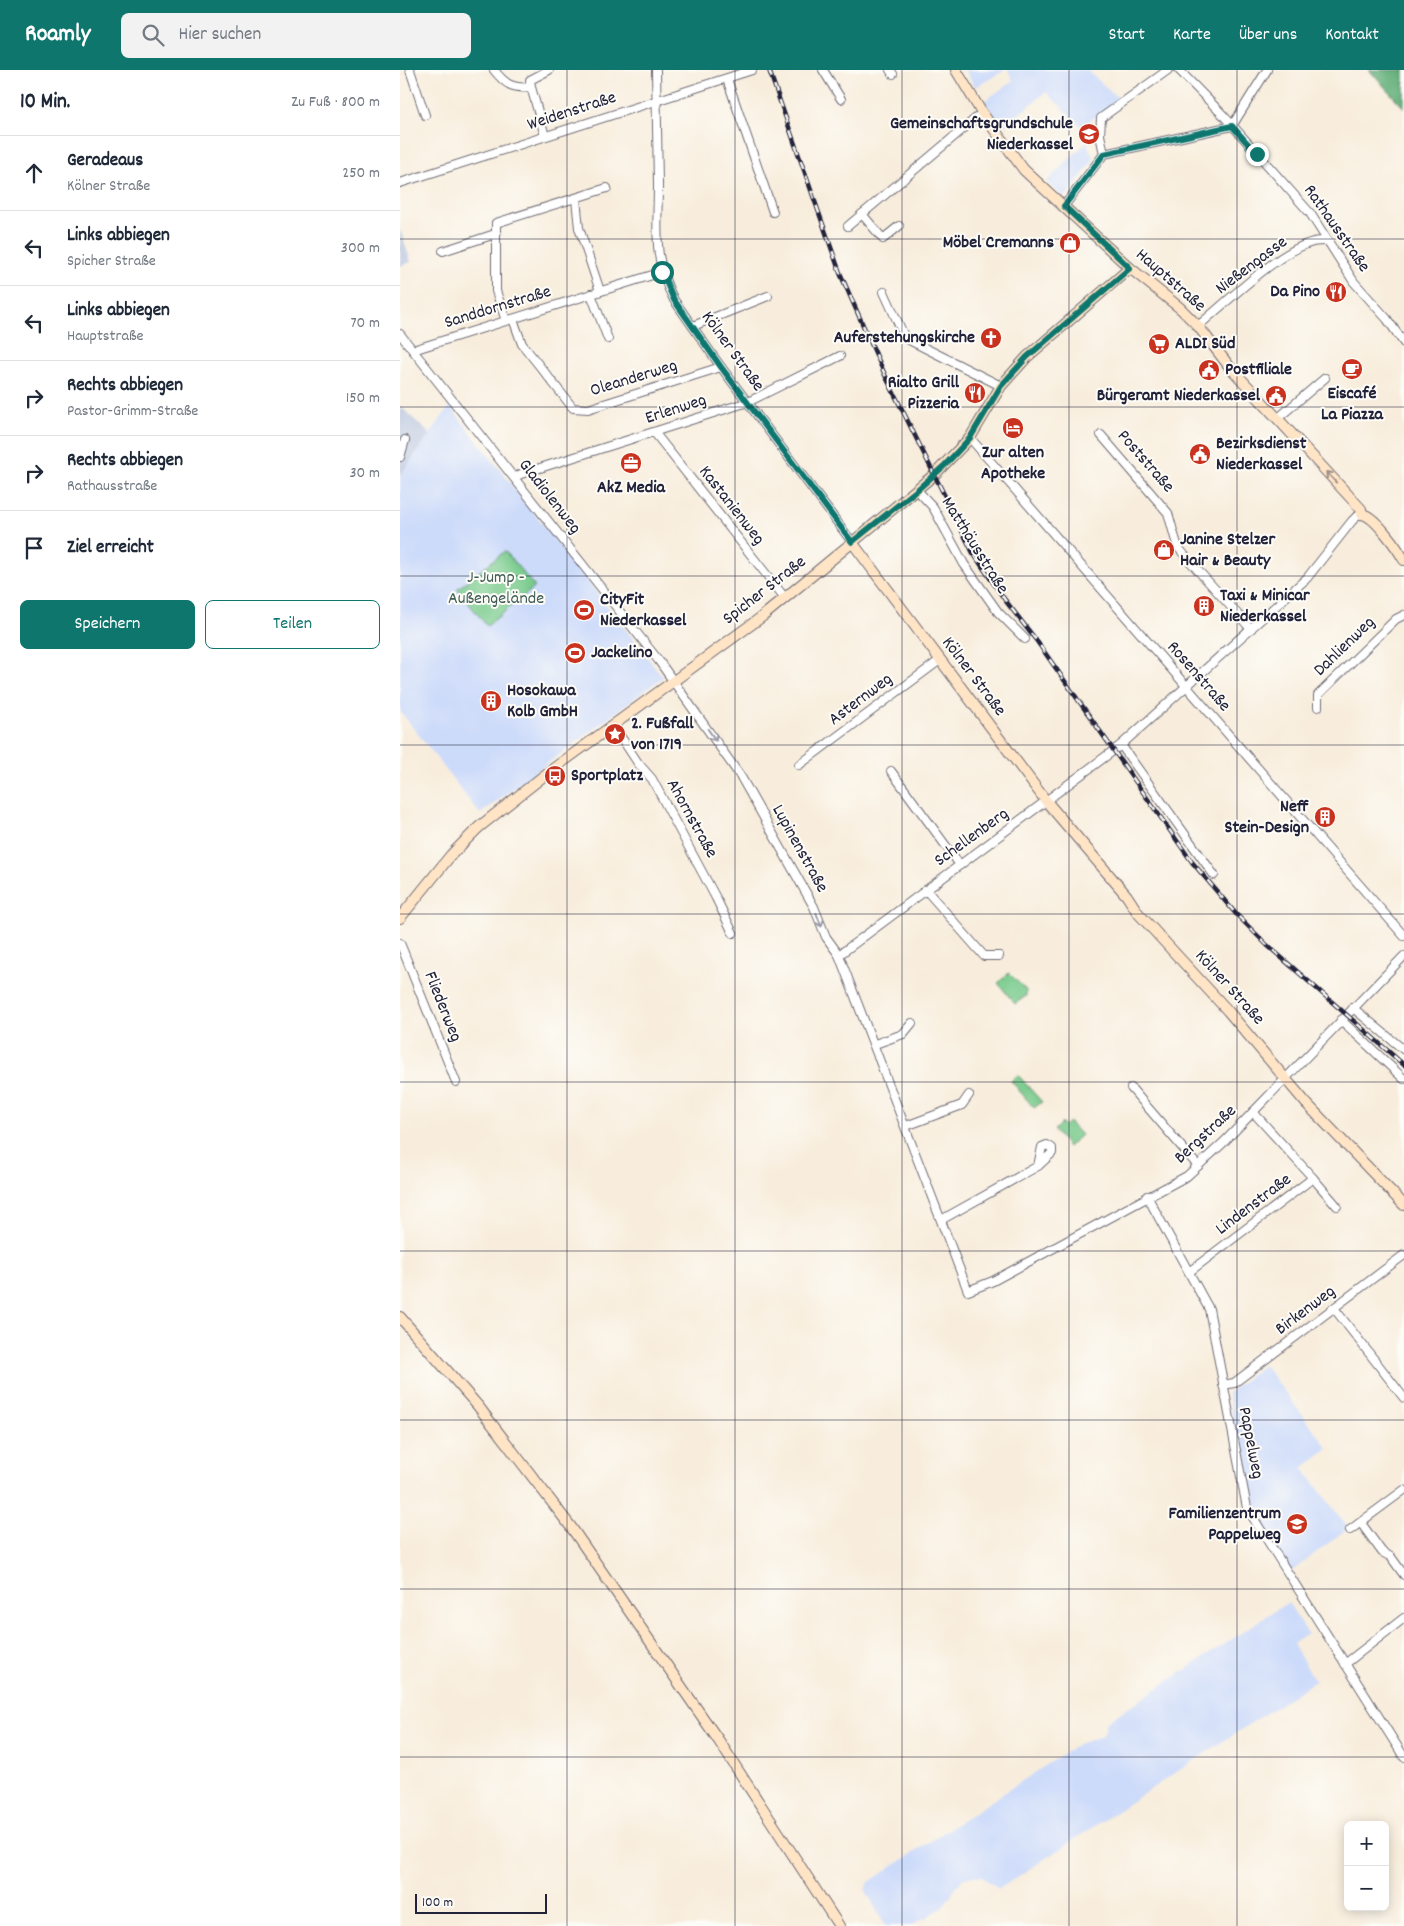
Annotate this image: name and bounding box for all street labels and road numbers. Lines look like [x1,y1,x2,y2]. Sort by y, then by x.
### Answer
street label: Weidenstraße [524,86,620,138]
street label: Rathausstraße [1297,180,1375,278]
street label: Nießengasse [1211,231,1293,301]
street label: Hauptstraße [1129,243,1211,319]
street label: Sanddornstraße [442,280,555,336]
street label: Kölner Straße [694,307,770,397]
street label: Oleanderweg [587,354,681,404]
street label: Erlenweg [642,388,710,432]
street label: Poststraße [1111,425,1179,499]
street label: Gladiolenweg [512,454,586,540]
street label: Kastanienweg [692,461,770,551]
street label: Matthäusstraße [934,492,1014,600]
street label: Spicher Straße [718,550,812,632]
street label: Dahlienweg [1309,611,1382,683]
street label: Kölner Straße [935,632,1011,722]
street label: Rosenstraße [1160,636,1236,718]
street label: Asternweg [824,668,898,732]
street label: Ahornstraße [659,775,723,863]
street label: Lupinenstraße [765,800,834,898]
street label: Schellenberg [930,802,1014,874]
street label: Kölner Straße [1188,945,1270,1031]
street label: Fliederweg [417,968,467,1046]
street label: Bergstraße [1169,1100,1243,1170]
street label: Lindenstraße [1211,1168,1297,1242]
street label: Birkenweg [1271,1280,1341,1342]
street label: Pappelweg [1231,1405,1269,1481]

